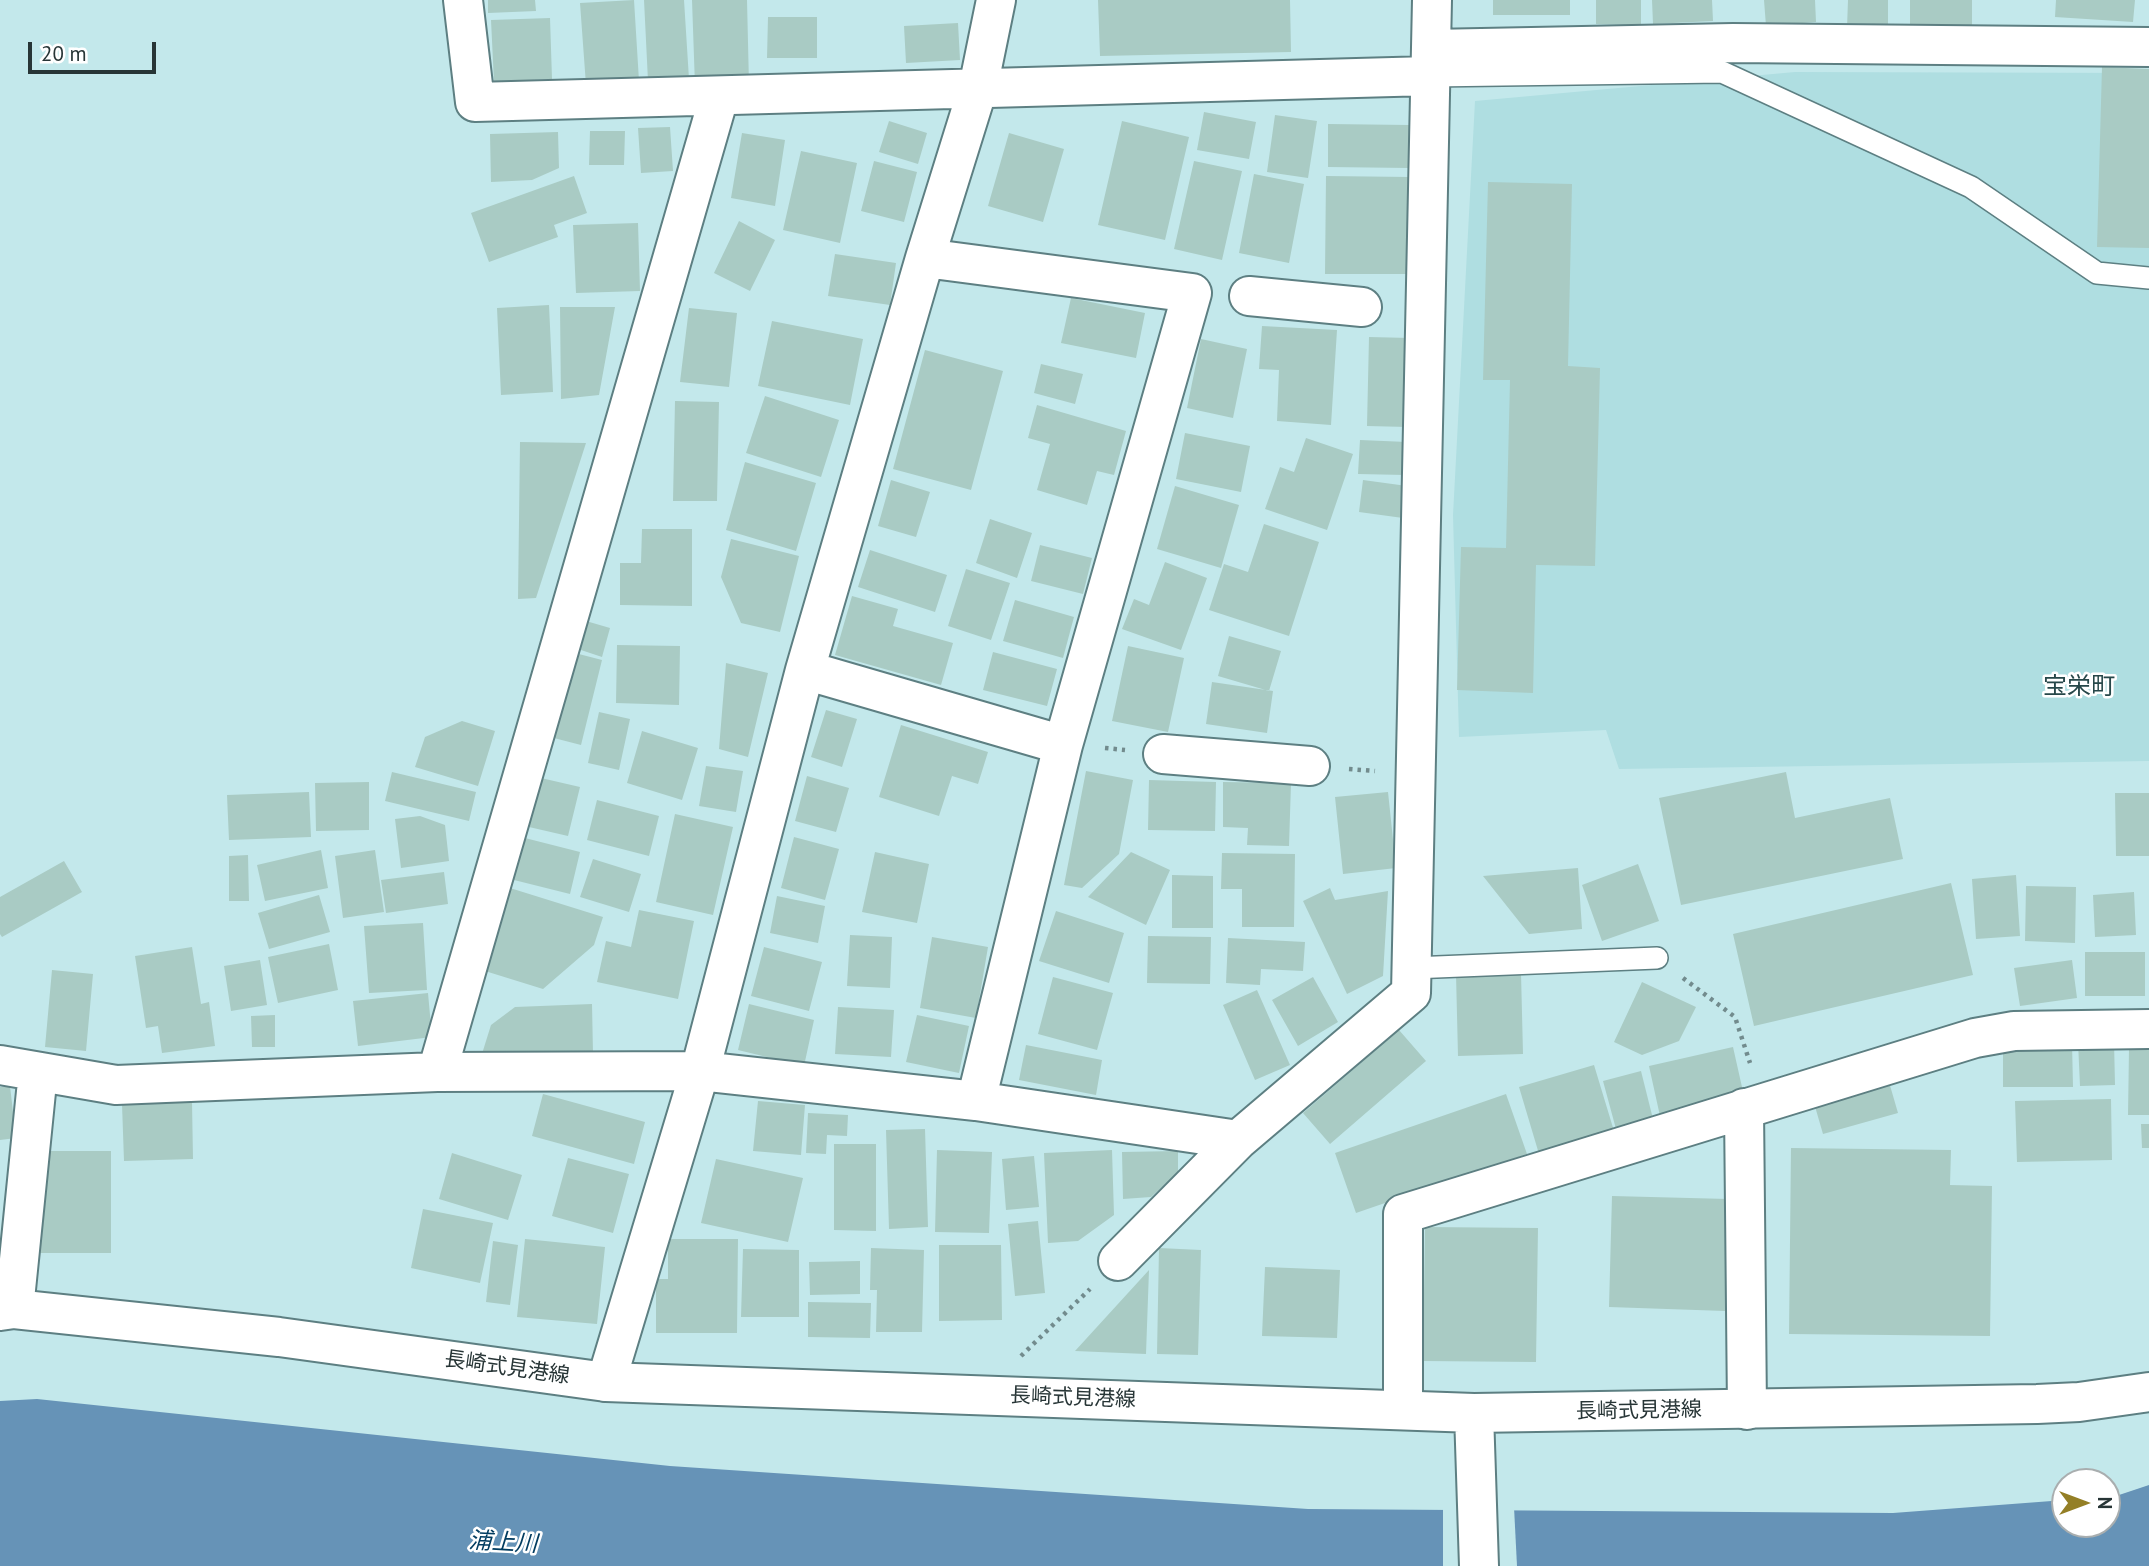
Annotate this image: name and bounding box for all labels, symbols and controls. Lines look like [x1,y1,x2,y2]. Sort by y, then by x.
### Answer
scale bar [32,28,159,72]
text: 20 m [41,40,87,67]
district label: 宝栄町 [2043,673,2115,701]
street label: 長崎式見港線 [443,1347,571,1389]
street label: 長崎式見港線 [1010,1383,1136,1413]
street label: 長崎式見港線 [1576,1397,1702,1425]
north arrow [2051,1468,2121,1538]
text: N [2093,1497,2117,1509]
water label: 浦上川 [468,1527,538,1559]

